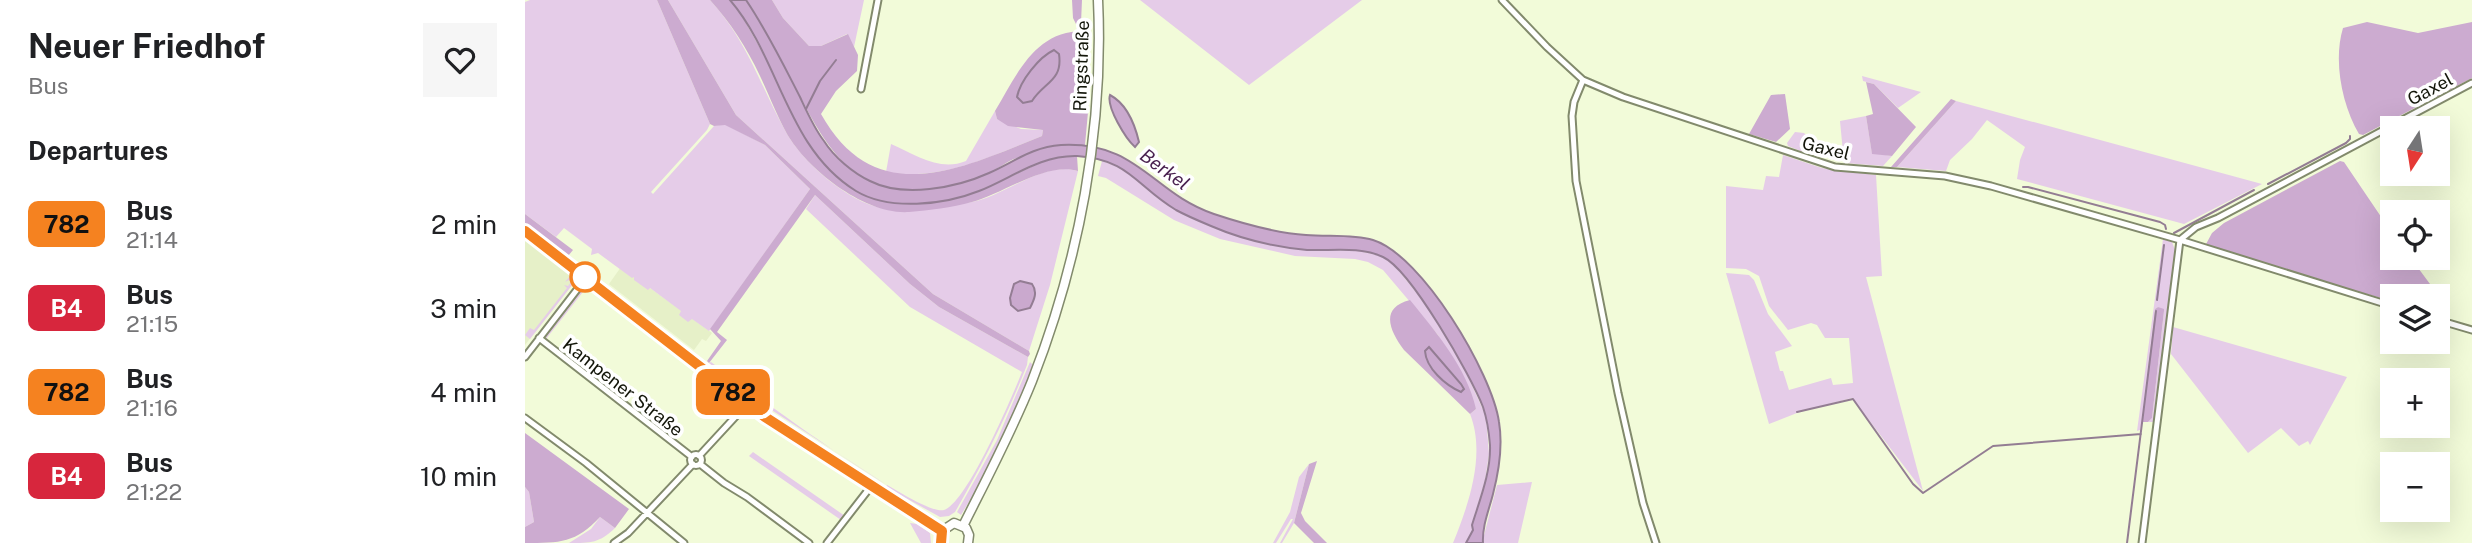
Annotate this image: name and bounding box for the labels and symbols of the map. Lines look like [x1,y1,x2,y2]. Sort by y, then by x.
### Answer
street label: Ringstraße [1069,20,1093,112]
street label: Gaxel [2404,68,2456,110]
north arrow [2380,116,2450,186]
street label: Gaxel [1800,132,1852,164]
water label: Berkel [1136,144,1194,194]
unlabelled marker [570,262,600,292]
street label: Kampener Straße [559,334,687,440]
line badge: 782 [693,369,773,415]

